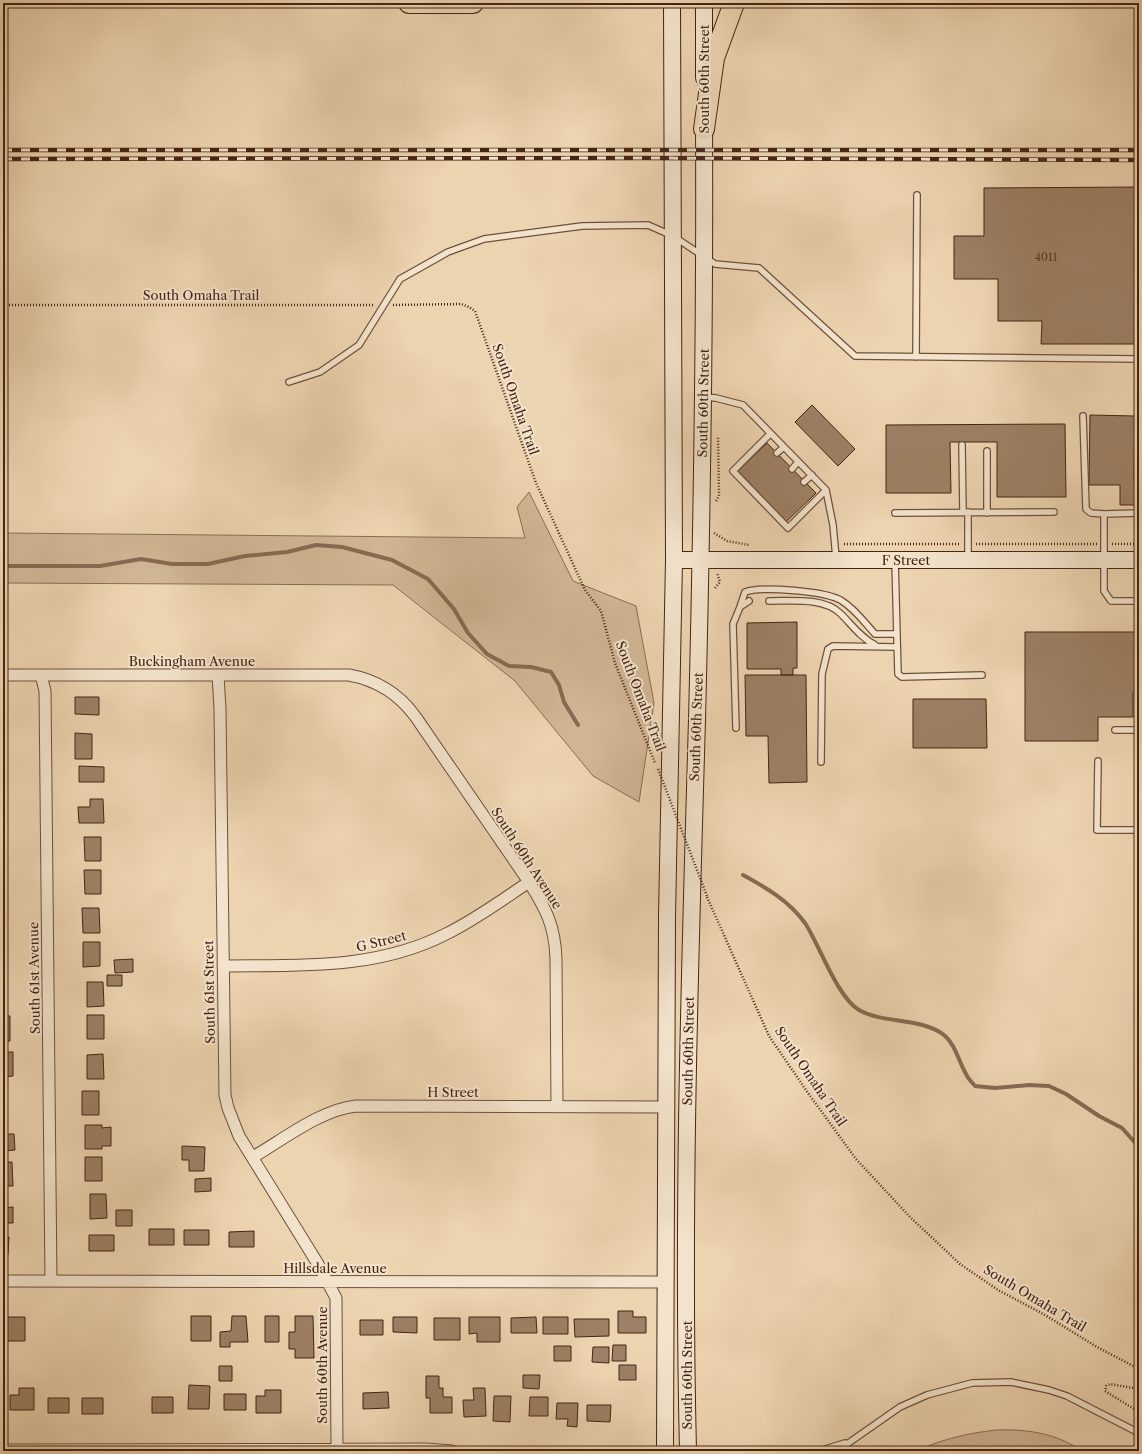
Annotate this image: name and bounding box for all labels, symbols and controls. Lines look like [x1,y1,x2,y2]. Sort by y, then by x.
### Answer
street label: South 60th Street [696,24,712,133]
house number: 4011 [1035,250,1058,264]
street label: South Omaha Trail [143,287,260,303]
street label: South Omaha Trail [489,341,543,457]
street label: South 60th Street [694,348,712,458]
street label: F Street [882,552,931,568]
street label: South Omaha Trail [613,639,669,753]
street label: Buckingham Avenue [129,653,255,669]
street label: South 60th Street [686,672,706,782]
street label: South 60th Avenue [488,804,566,912]
street label: South 61st Avenue [25,922,43,1034]
street label: G Street [354,927,408,955]
street label: South 61st Street [200,940,218,1044]
street label: South 60th Street [679,996,697,1106]
street label: South Omaha Trail [772,1023,850,1129]
street label: H Street [427,1084,479,1100]
street label: Hillsdale Avenue [283,1260,387,1276]
street label: South Omaha Trail [981,1261,1089,1335]
street label: South 60th Avenue [314,1306,330,1424]
street label: South 60th Street [679,1320,695,1429]

